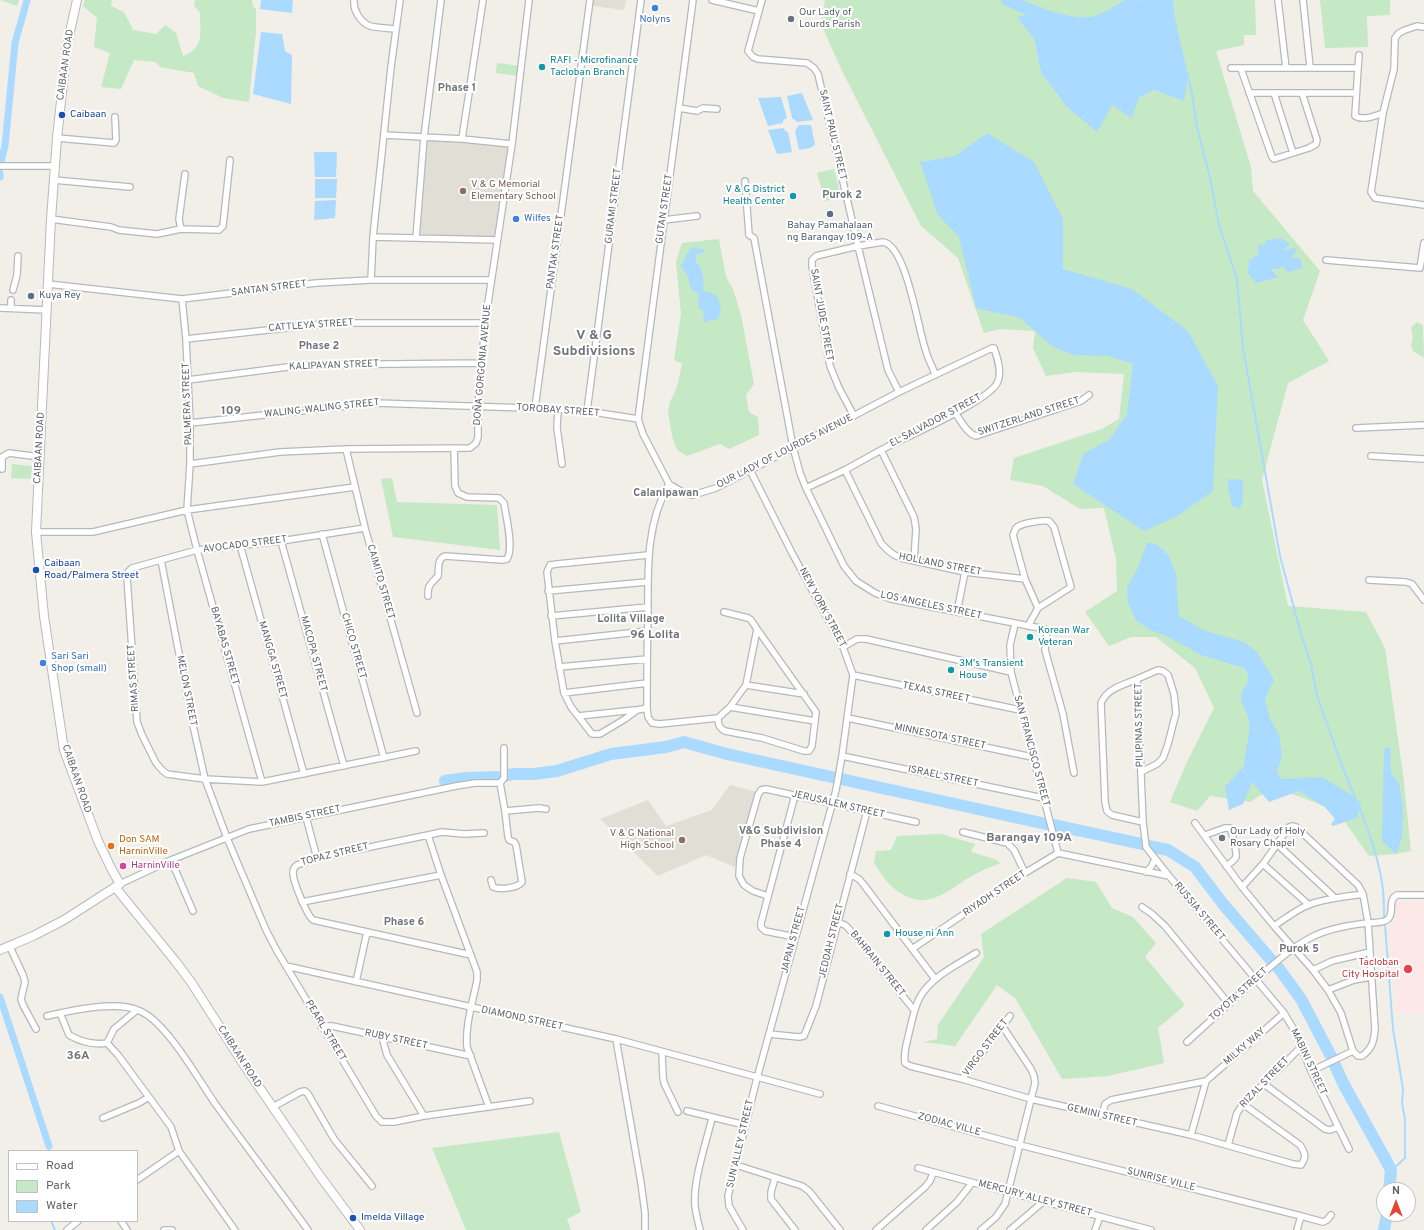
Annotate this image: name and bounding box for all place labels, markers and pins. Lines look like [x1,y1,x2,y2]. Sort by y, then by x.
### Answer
marker: Nolyns [650,3,660,13]
place label: Our Lady of Lourds Parish [799,7,860,30]
place label: Nolyns [639,14,671,26]
marker: Our Lady of Lourds Parish [786,14,796,24]
place label: RAFI - Microfinance Tacloban Branch [550,55,638,78]
marker: RAFI - Microfinance Tacloban Branch [537,62,547,72]
place label: Caibaan [70,109,106,121]
marker: Caibaan [57,110,67,120]
place label: V & G Memorial Elementary School [471,179,556,202]
place label: V & G District Health Center [723,184,785,208]
marker: V & G Memorial Elementary School [458,186,468,196]
marker: V & G District Health Center [788,191,798,201]
marker: Bahay Pamahalaan ng Barangay 109-A [825,209,835,219]
place label: Wilfes [524,213,551,225]
marker: Wilfes [511,214,521,224]
place label: Bahay Pamahalaan ng Barangay 109-A [787,220,873,244]
place label: Kuya Rey [39,290,81,302]
marker: Kuya Rey [26,291,36,301]
place label: Caibaan Road/Palmera Street [44,558,139,582]
marker: Caibaan Road/Palmera Street [31,565,41,575]
place label: Korean War Veteran [1038,625,1090,648]
marker: Korean War Veteran [1025,632,1035,642]
place label: Sari Sari Shop (small) [51,651,107,674]
marker: Sari Sari Shop (small) [38,658,48,668]
place label: 3M's Transient House [959,658,1024,682]
marker: 3M's Transient House [946,665,956,675]
place label: Our Lady of Holy Rosary Chapel [1230,826,1305,850]
place label: V & G National High School [610,828,674,852]
marker: Our Lady of Holy Rosary Chapel [1217,833,1227,843]
place label: Don SAM HarninVille [119,834,168,858]
marker: V & G National High School [677,835,687,845]
marker: Don SAM HarninVille [106,841,116,851]
place label: HarninVille [131,860,180,872]
marker: HarninVille [118,861,128,871]
place label: House ni Ann [895,928,954,940]
marker: House ni Ann [882,929,892,939]
place label: Tacloban City Hospital [1342,957,1399,980]
marker: Tacloban City Hospital [1402,963,1414,975]
place label: Imelda Village [361,1212,424,1224]
marker: Imelda Village [348,1213,358,1223]

